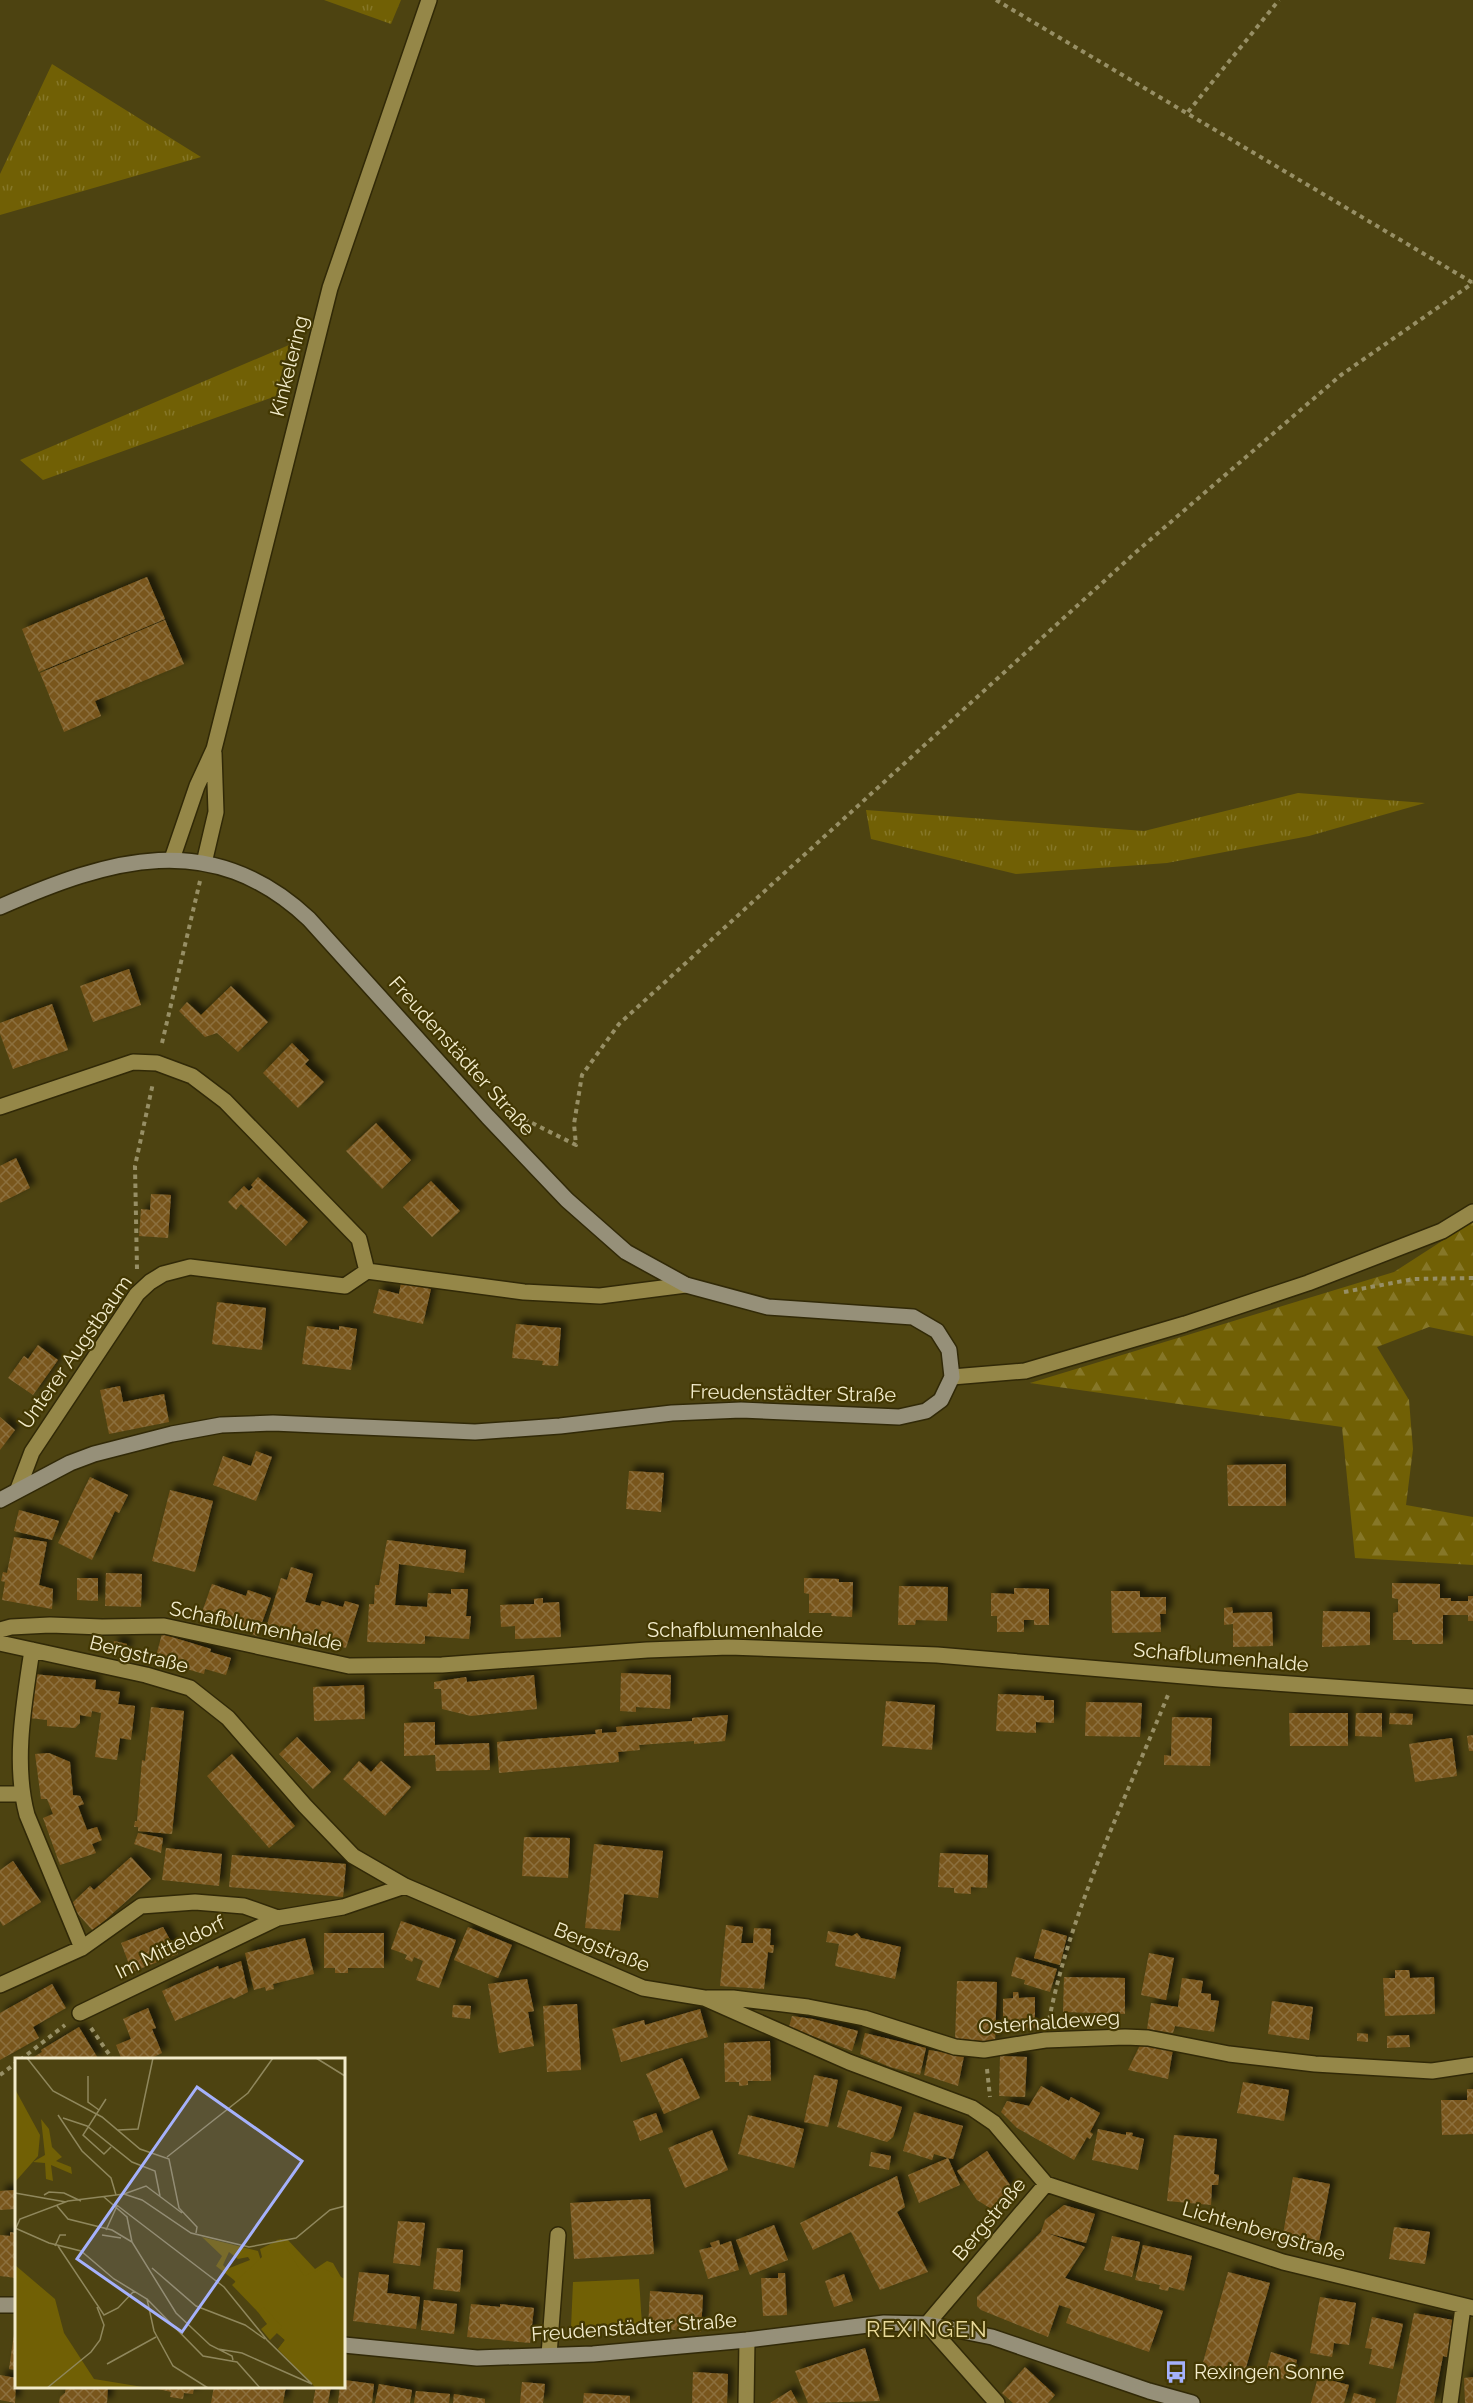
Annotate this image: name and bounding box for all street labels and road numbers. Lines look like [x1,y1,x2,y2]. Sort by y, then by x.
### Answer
street label: Kinkelering [265,313,313,419]
street label: Freudenstädter Straße [384,971,540,1141]
street label: Unterer Augstbaum [13,1271,137,1433]
street label: Freudenstädter Straße [690,1379,896,1407]
street label: Schafblumenhalde [168,1596,345,1656]
street label: Schafblumenhalde [647,1618,823,1642]
street label: Bergstraße [87,1630,191,1678]
street label: Schafblumenhalde [1132,1637,1310,1677]
street label: Im Mitteldorf [111,1910,230,1984]
street label: Bergstraße [551,1917,654,1977]
street label: Osterhaldeweg [977,2005,1121,2039]
street label: Bergstraße [947,2172,1031,2265]
street label: Lichtenbergstraße [1180,2196,1349,2266]
street label: Freudenstädter Straße [530,2308,738,2346]

